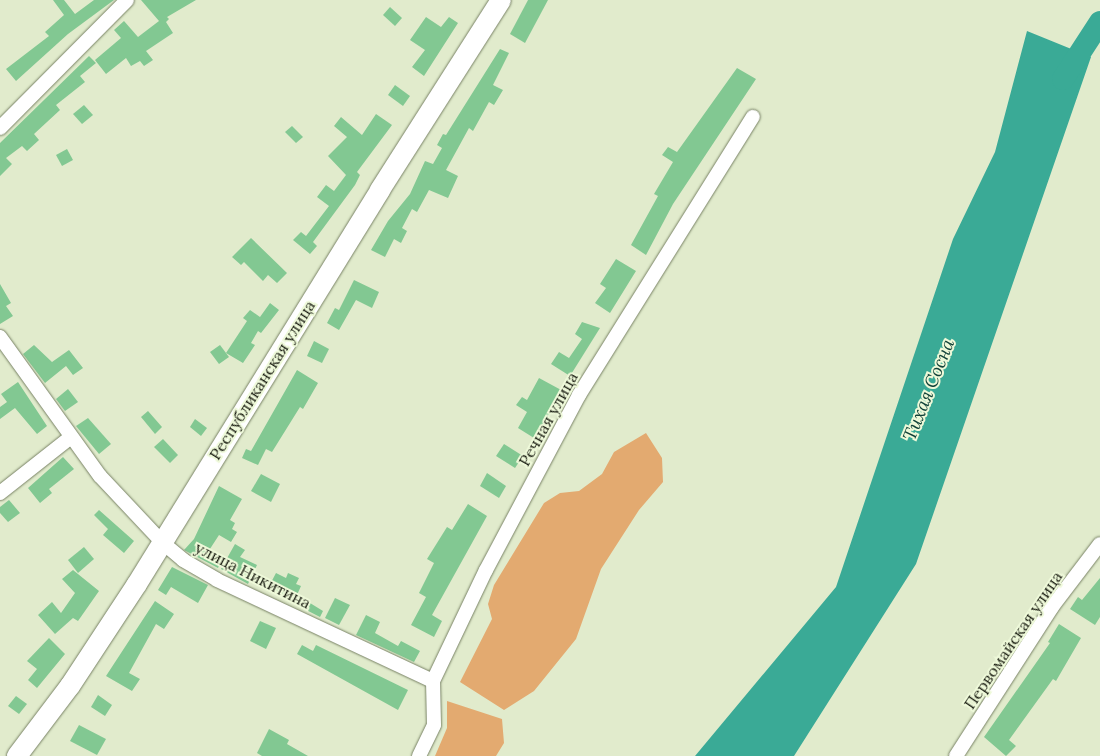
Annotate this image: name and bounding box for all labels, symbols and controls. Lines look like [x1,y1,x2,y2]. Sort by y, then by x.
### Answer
street label: Республиканская улица [205,297,319,463]
water label: Тихая Сосна [899,336,959,444]
street label: Речная улица [514,369,582,469]
street label: улица Никитина [192,538,314,612]
street label: Первомайская улица [960,567,1066,713]

